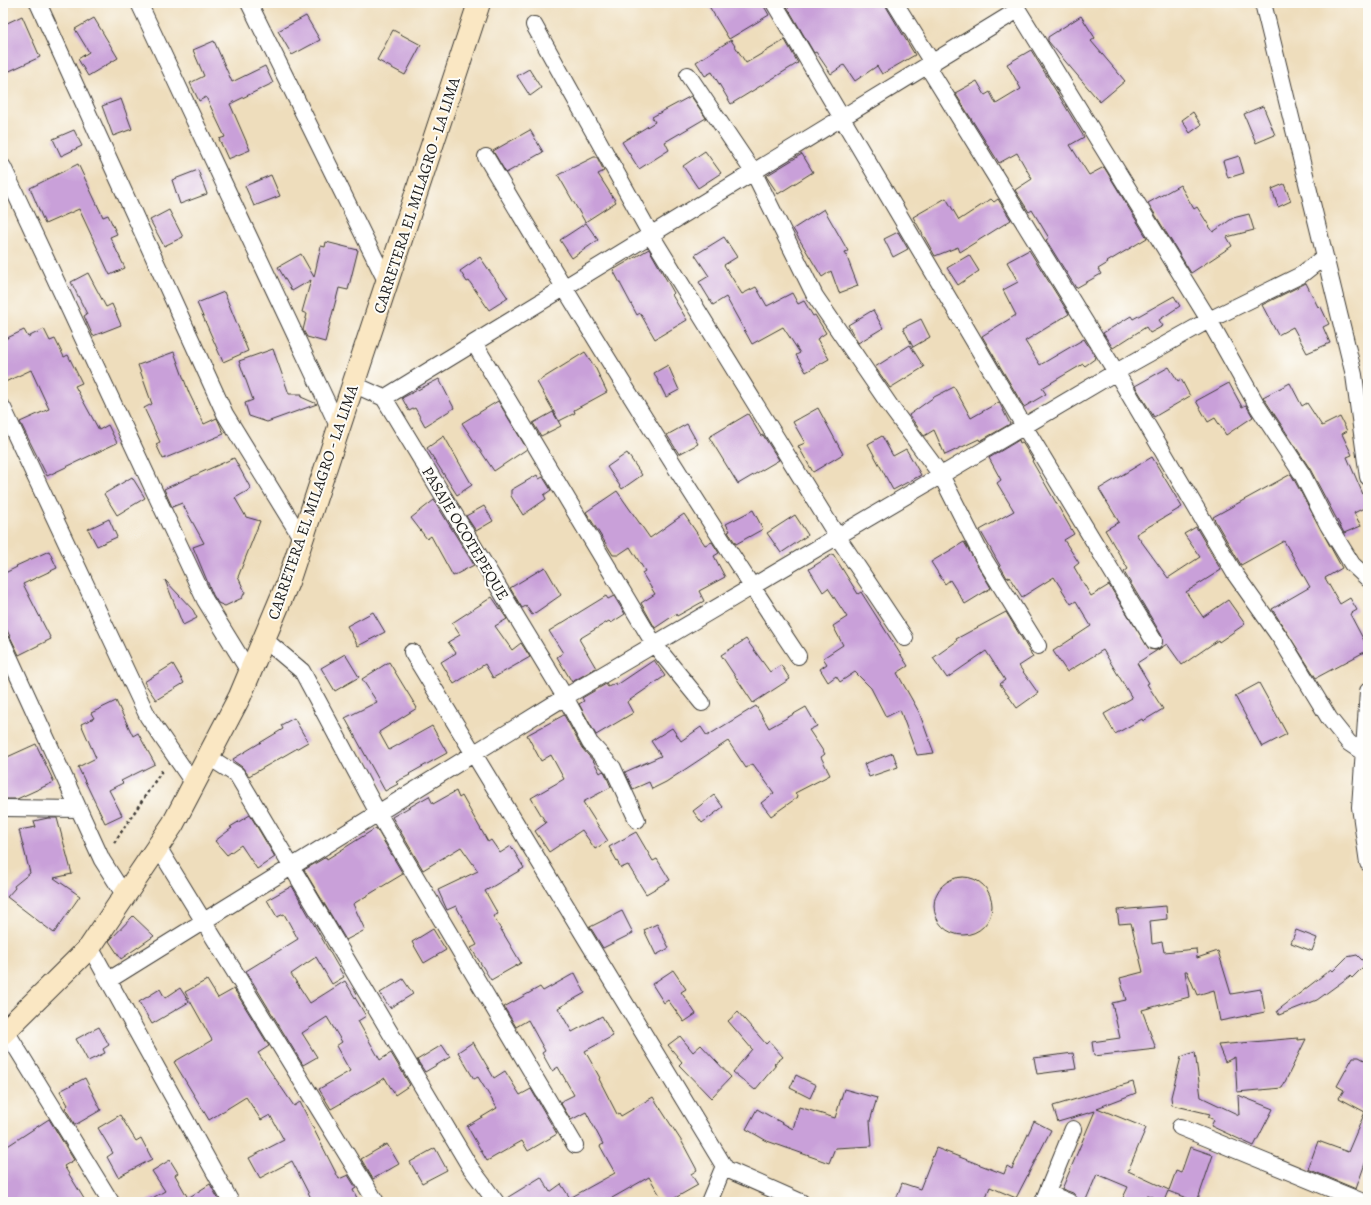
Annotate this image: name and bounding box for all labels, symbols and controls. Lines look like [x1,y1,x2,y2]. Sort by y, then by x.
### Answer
street label: CARRETERA EL MILAGRO - LA LIMA [368,74,466,316]
street label: CARRETERA EL MILAGRO - LA LIMA [262,381,364,623]
street label: PASAJE OCOTEPEQUE [416,462,514,605]

